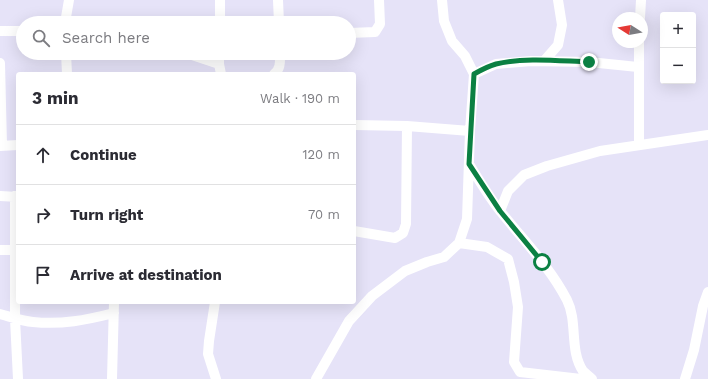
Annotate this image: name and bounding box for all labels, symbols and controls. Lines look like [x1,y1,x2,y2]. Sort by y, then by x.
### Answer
north arrow [612,12,648,48]
map controls [660,12,696,84]
button: + [660,12,696,48]
search box [16,16,356,60]
icon: search [30,27,52,49]
text: Search here [62,29,150,47]
button: − [660,48,696,84]
route end [580,53,598,71]
text: 3 min [32,88,78,108]
text: Walk · 190 m [260,91,340,106]
icon: ahead [32,144,54,166]
text: Continue [70,146,137,164]
text: 120 m [302,147,340,162]
icon: right [32,204,54,226]
text: Turn right [70,206,143,224]
text: 70 m [308,207,340,222]
route start [533,253,551,271]
icon: arrive [32,264,54,286]
text: Arrive at destination [70,266,222,284]

